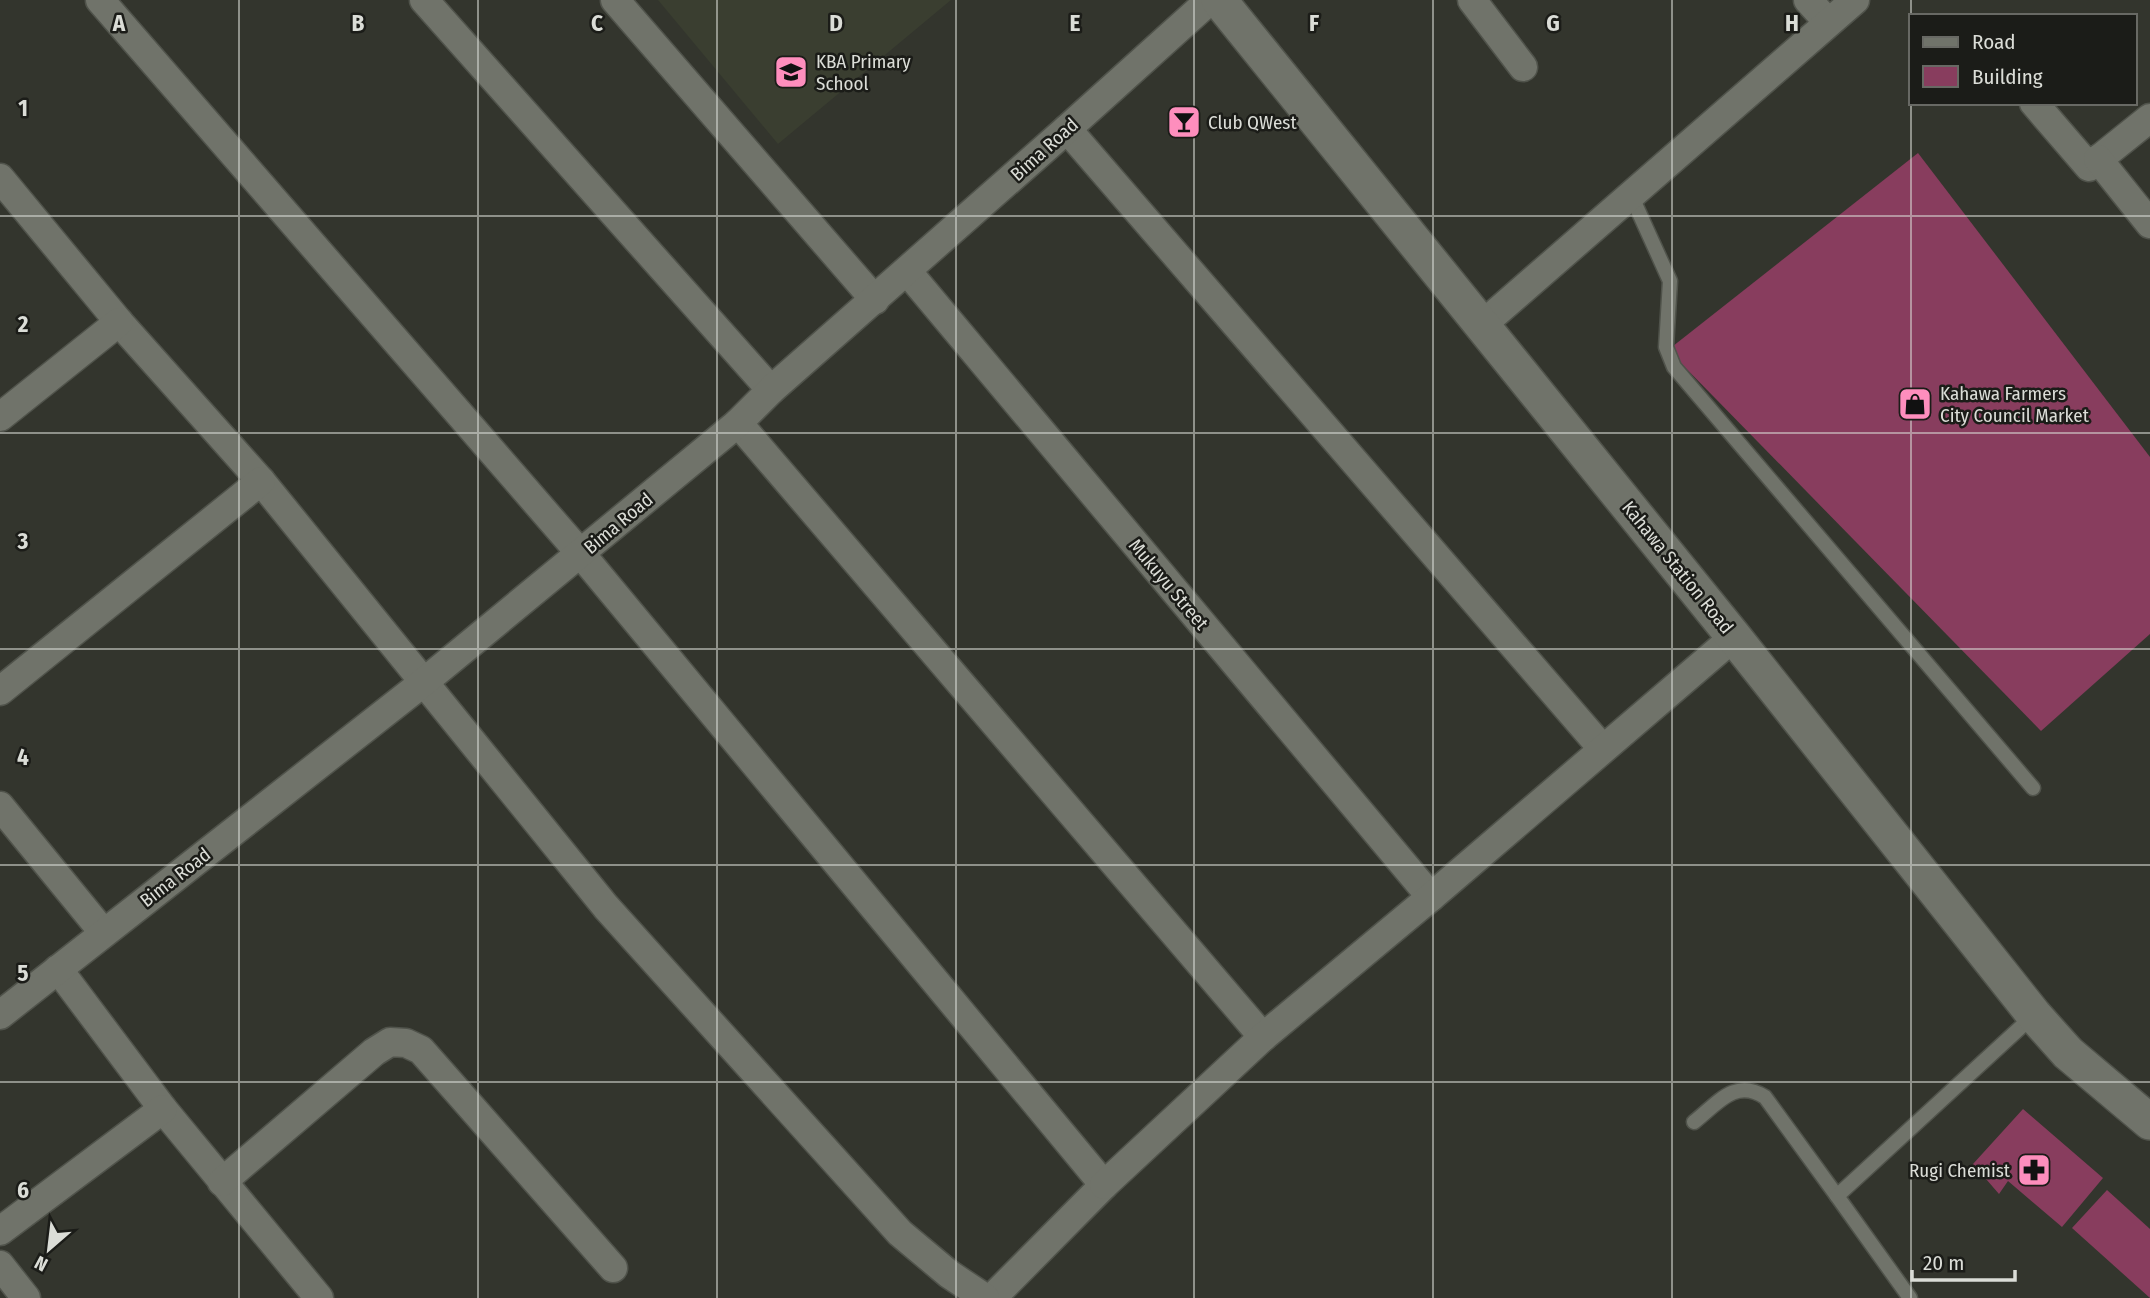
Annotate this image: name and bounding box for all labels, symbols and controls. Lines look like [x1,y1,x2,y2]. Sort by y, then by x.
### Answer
text: A [112,9,126,37]
text: B [352,9,365,37]
text: C [591,9,603,37]
text: D [829,9,843,37]
text: E [1070,9,1081,37]
text: F [1309,9,1319,37]
text: G [1546,9,1560,37]
text: H [1785,9,1799,37]
legend [1909,14,2136,105]
text: Road [1972,29,2016,55]
place label: KBA Primary School [816,50,911,95]
school or university icon: KBA Primary School [772,53,810,91]
text: Building [1972,64,2043,90]
text: 1 [18,94,28,122]
bar icon: Club QWest [1165,103,1203,141]
place label: Club QWest [1208,111,1297,134]
street label: Bima Road [1006,113,1083,186]
text: 2 [17,310,29,338]
place label: Kahawa Farmers City Council Market [1940,382,2090,427]
shop icon: Kahawa Farmers City Council Market [1896,385,1934,423]
street label: Bima Road [579,488,657,559]
street label: Kahawa Station Road [1617,496,1738,638]
text: 3 [17,527,29,555]
street label: Mukuyu Street [1124,534,1214,635]
text: 4 [17,743,29,771]
street label: Bima Road [136,843,215,912]
text: 5 [17,959,29,987]
pharmacy icon: Rugi Chemist [2015,1151,2053,1189]
place label: Rugi Chemist [1909,1159,2011,1182]
text: 6 [17,1176,29,1204]
north arrow [14,1214,84,1284]
scale bar [1912,1238,2015,1282]
text: 20 m [1923,1250,1964,1276]
text: N [31,1251,52,1276]

